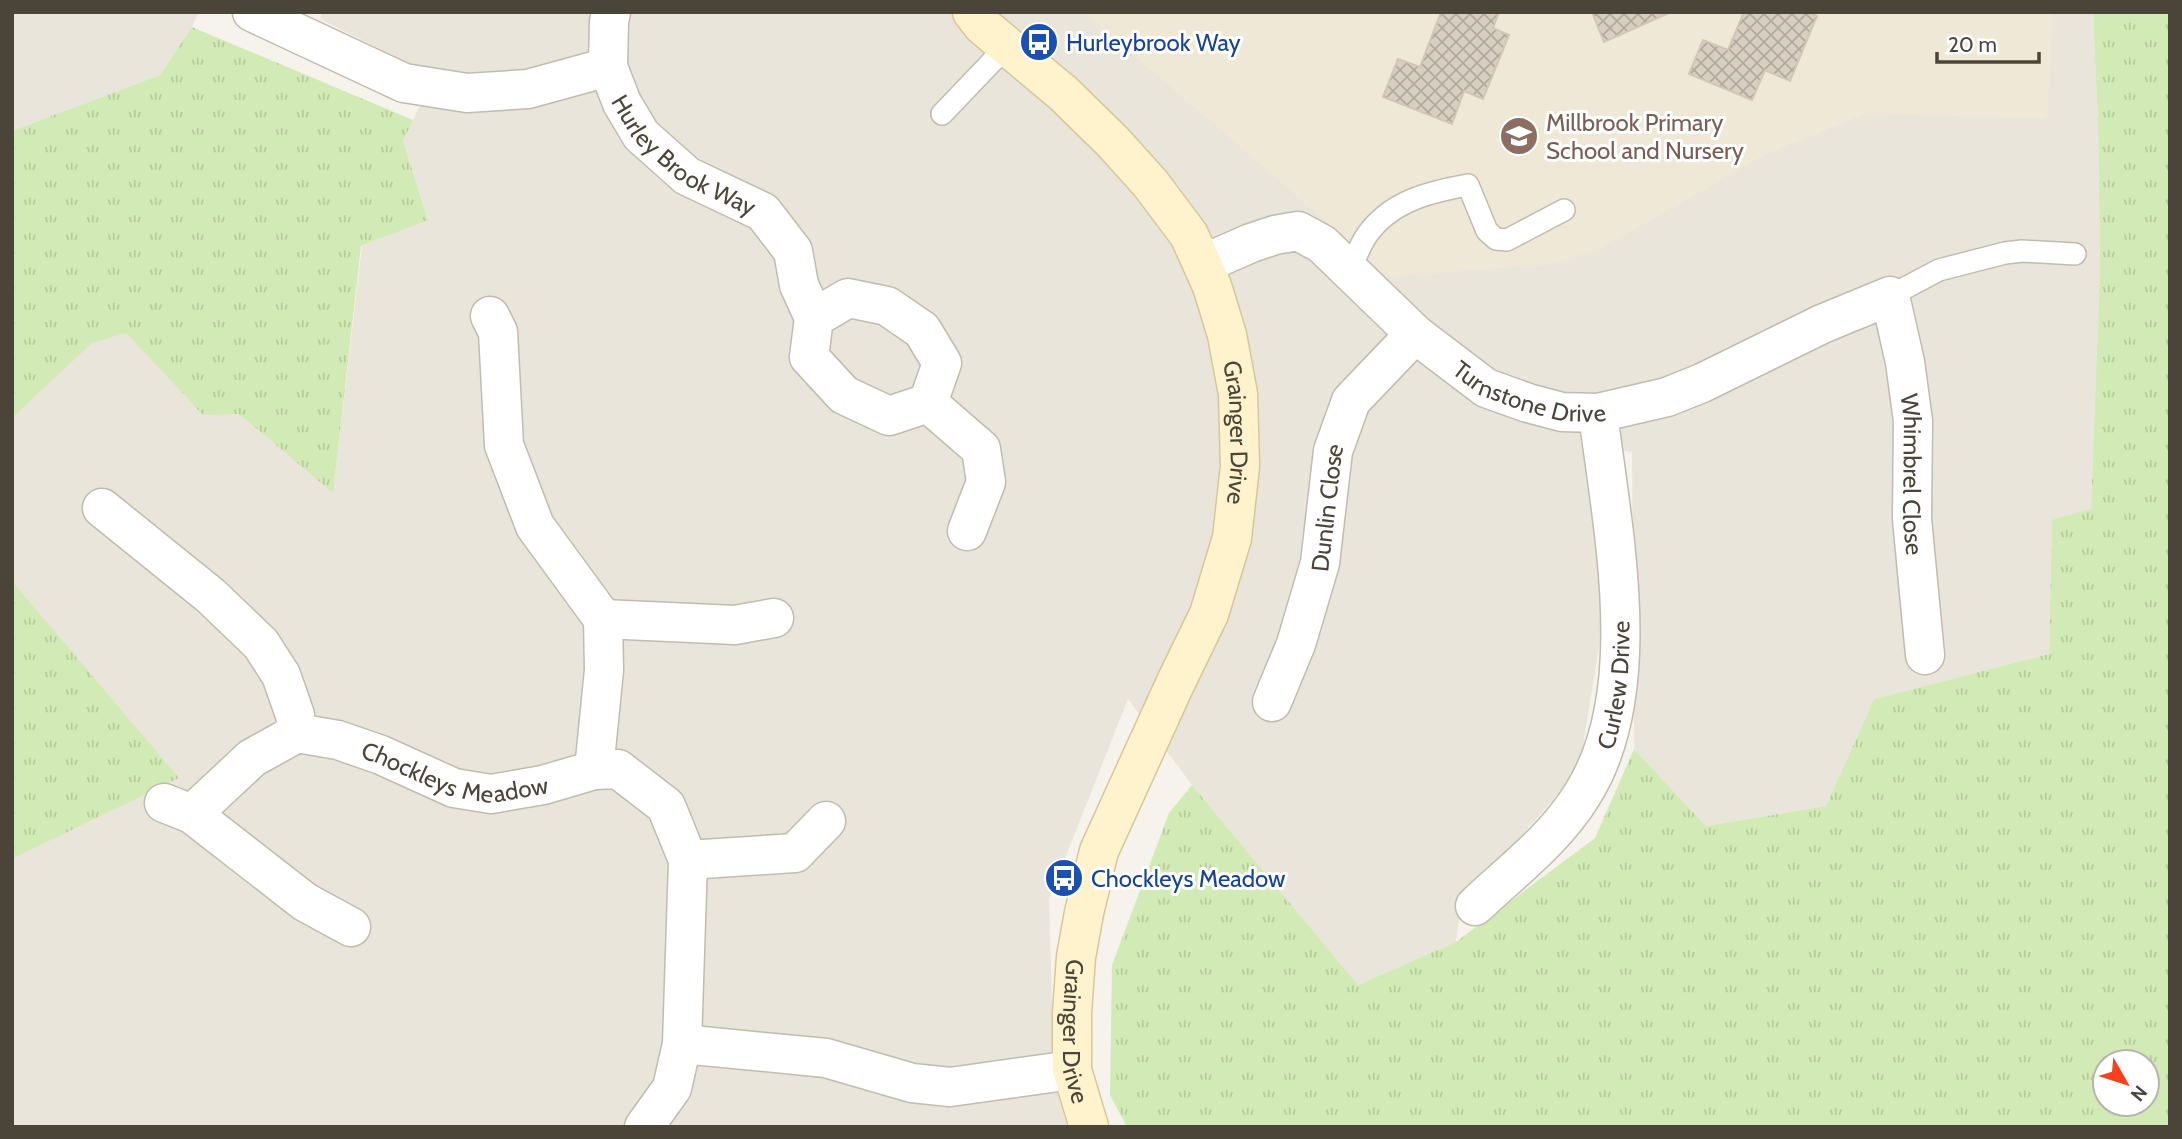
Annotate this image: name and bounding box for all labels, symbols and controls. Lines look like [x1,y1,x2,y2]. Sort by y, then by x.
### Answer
bus stop icon: Hurleybrook Way [1018,21,1060,63]
scale bar [1937,21,2038,65]
place label: Hurleybrook Way [1066,28,1241,57]
text: 20 m [1948,32,1997,57]
street label: Hurley Brook Way [606,89,761,221]
place label: Millbrook Primary School and Nursery [1546,108,1744,165]
school or university icon: Millbrook Primary School and Nursery [1498,115,1540,157]
street label: Turnstone Drive [1448,354,1609,428]
street label: Grainger Drive [1218,358,1255,506]
street label: Whimbrel Close [1895,392,1930,556]
street label: Dunlin Close [1305,439,1349,573]
street label: Curlew Drive [1590,621,1635,753]
street label: Chockleys Meadow [358,735,551,809]
bus stop icon: Chockleys Meadow [1043,857,1085,899]
place label: Chockleys Meadow [1091,864,1286,893]
street label: Grainger Drive [1057,958,1096,1107]
north arrow [2091,1048,2161,1118]
text: N [2126,1081,2152,1106]

